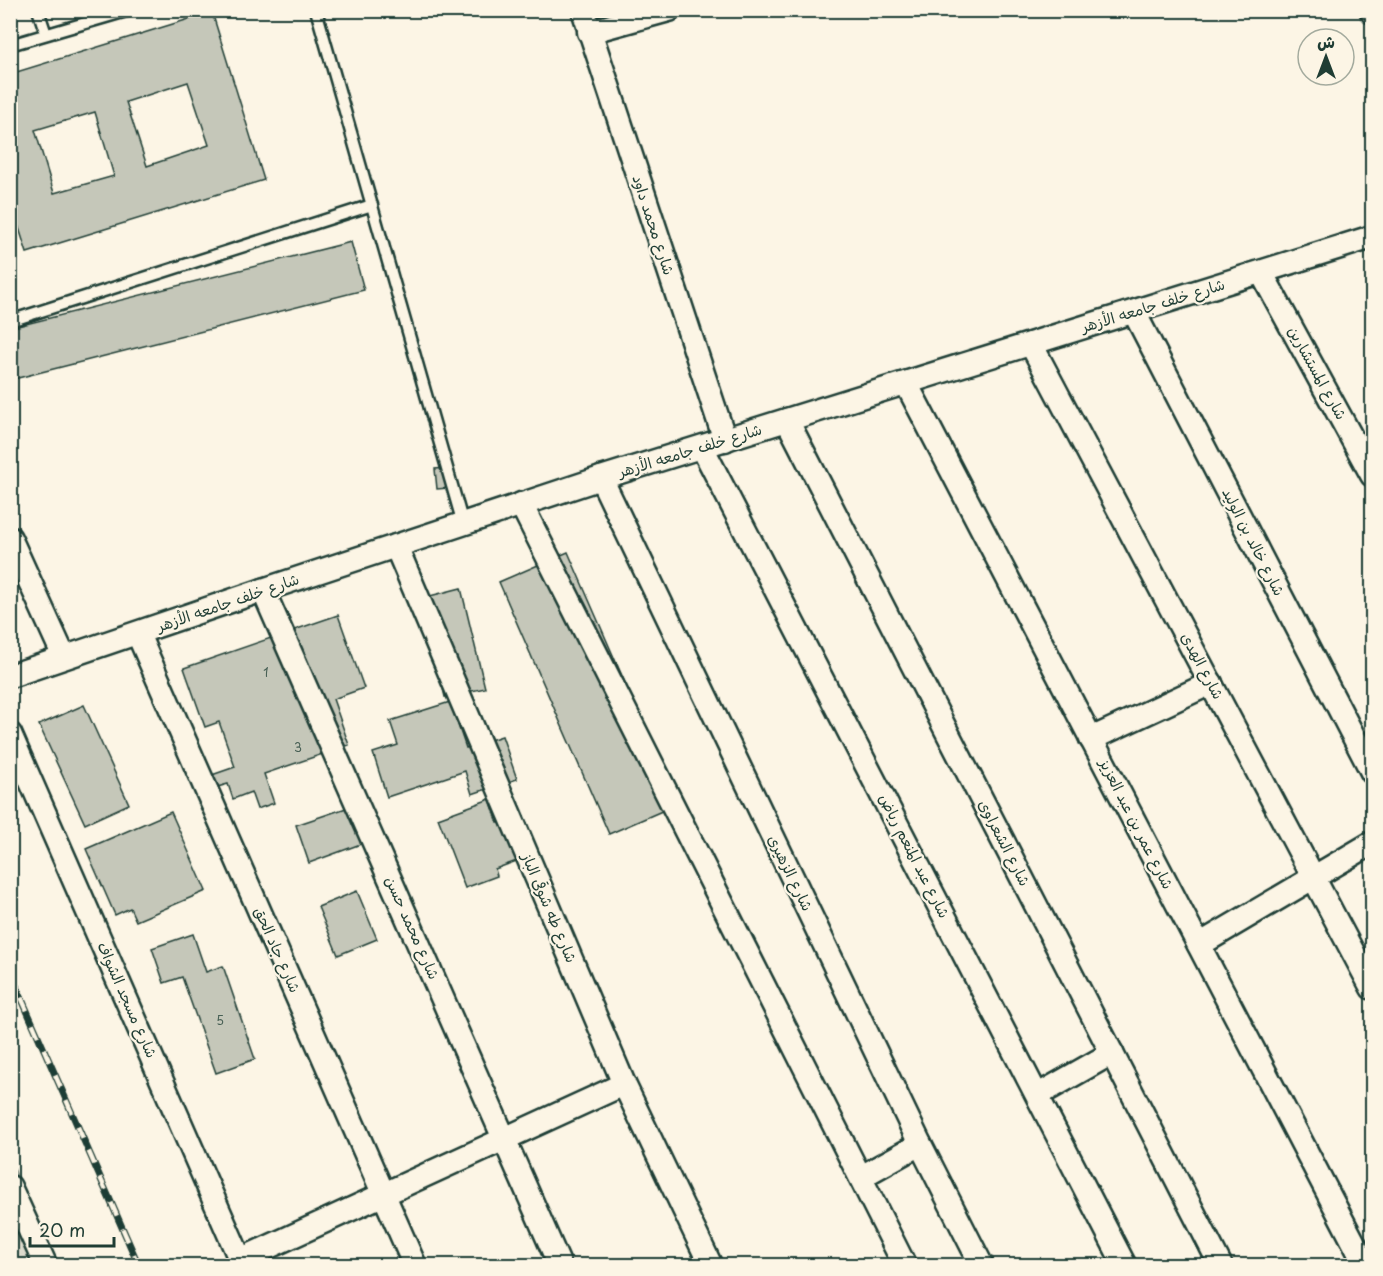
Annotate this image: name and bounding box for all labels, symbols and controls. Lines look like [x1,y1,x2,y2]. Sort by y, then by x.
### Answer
north arrow [1296,27,1356,87]
text: ش [1317,29,1335,53]
street label: شارع محمد داود [627,172,681,278]
street label: شارع خلف جامعه الأزهر [1076,272,1227,338]
street label: شارع المستشارين [1283,321,1354,423]
street label: شارع خلف جامعه الأزهر [613,417,764,483]
street label: شارع خالد بن الوليد [1217,483,1291,599]
street label: شارع خلف جامعه الأزهر [151,566,302,637]
street label: شارع الهدى [1176,628,1231,703]
house number: 1 [263,663,269,681]
house number: 3 [294,738,302,756]
street label: شارع عمر بن عبد العزيز [1094,752,1180,893]
street label: شارع عبد المنعم رياض [872,789,957,922]
street label: شارع الشعراوى [974,795,1037,890]
street label: شارع الزهيرى [763,830,820,914]
street label: شارع طه شوقى الباز [517,848,584,966]
street label: شارع محمد حسن [380,872,446,983]
street label: شارع جاد الحق [249,903,308,996]
street label: شارع مسجد الشواف [92,938,164,1061]
house number: 5 [216,1011,224,1029]
scale bar [30,1210,114,1248]
text: 20 m [39,1216,85,1243]

